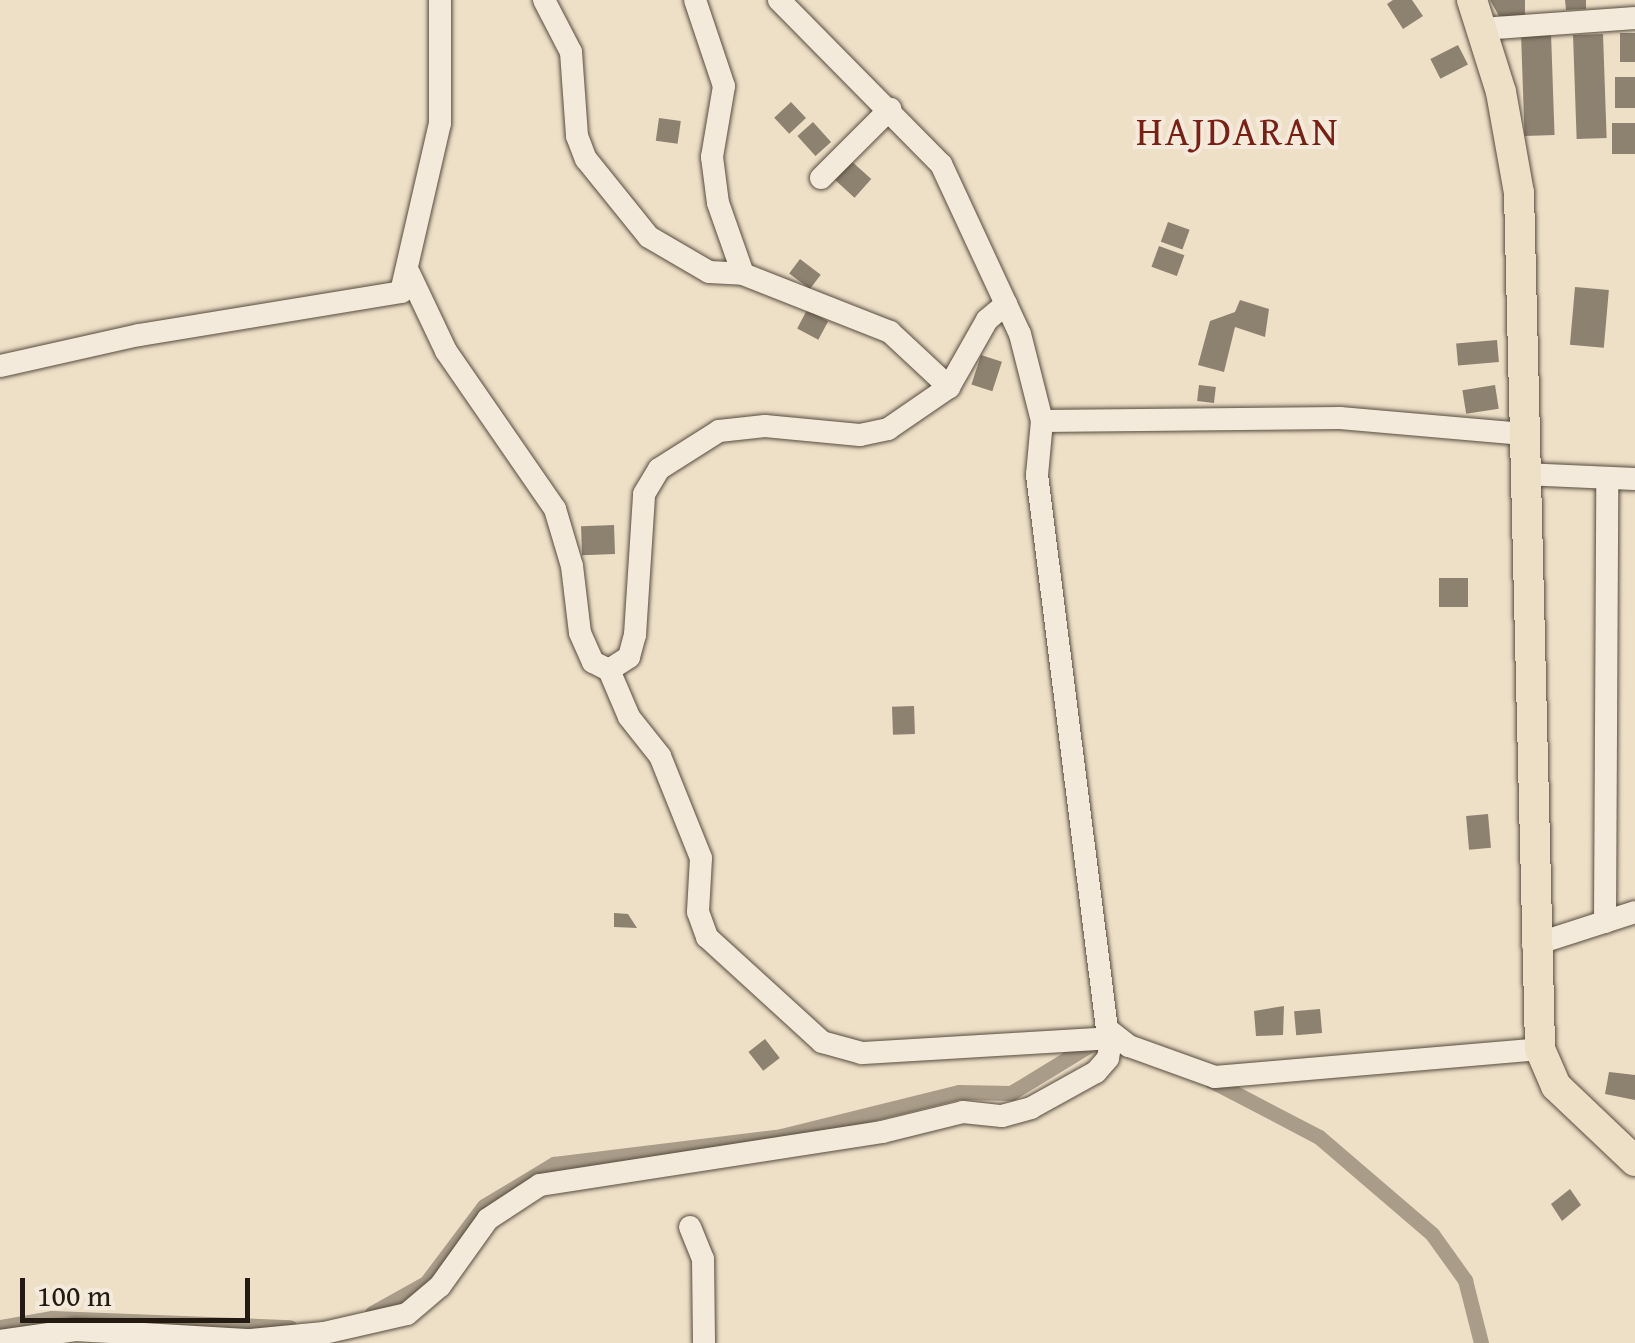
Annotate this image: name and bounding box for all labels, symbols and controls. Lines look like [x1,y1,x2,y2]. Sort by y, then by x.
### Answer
district label: HAJDARAN [1136,107,1340,155]
scale bar [25,1258,255,1320]
text: 100 m [37,1273,111,1317]

